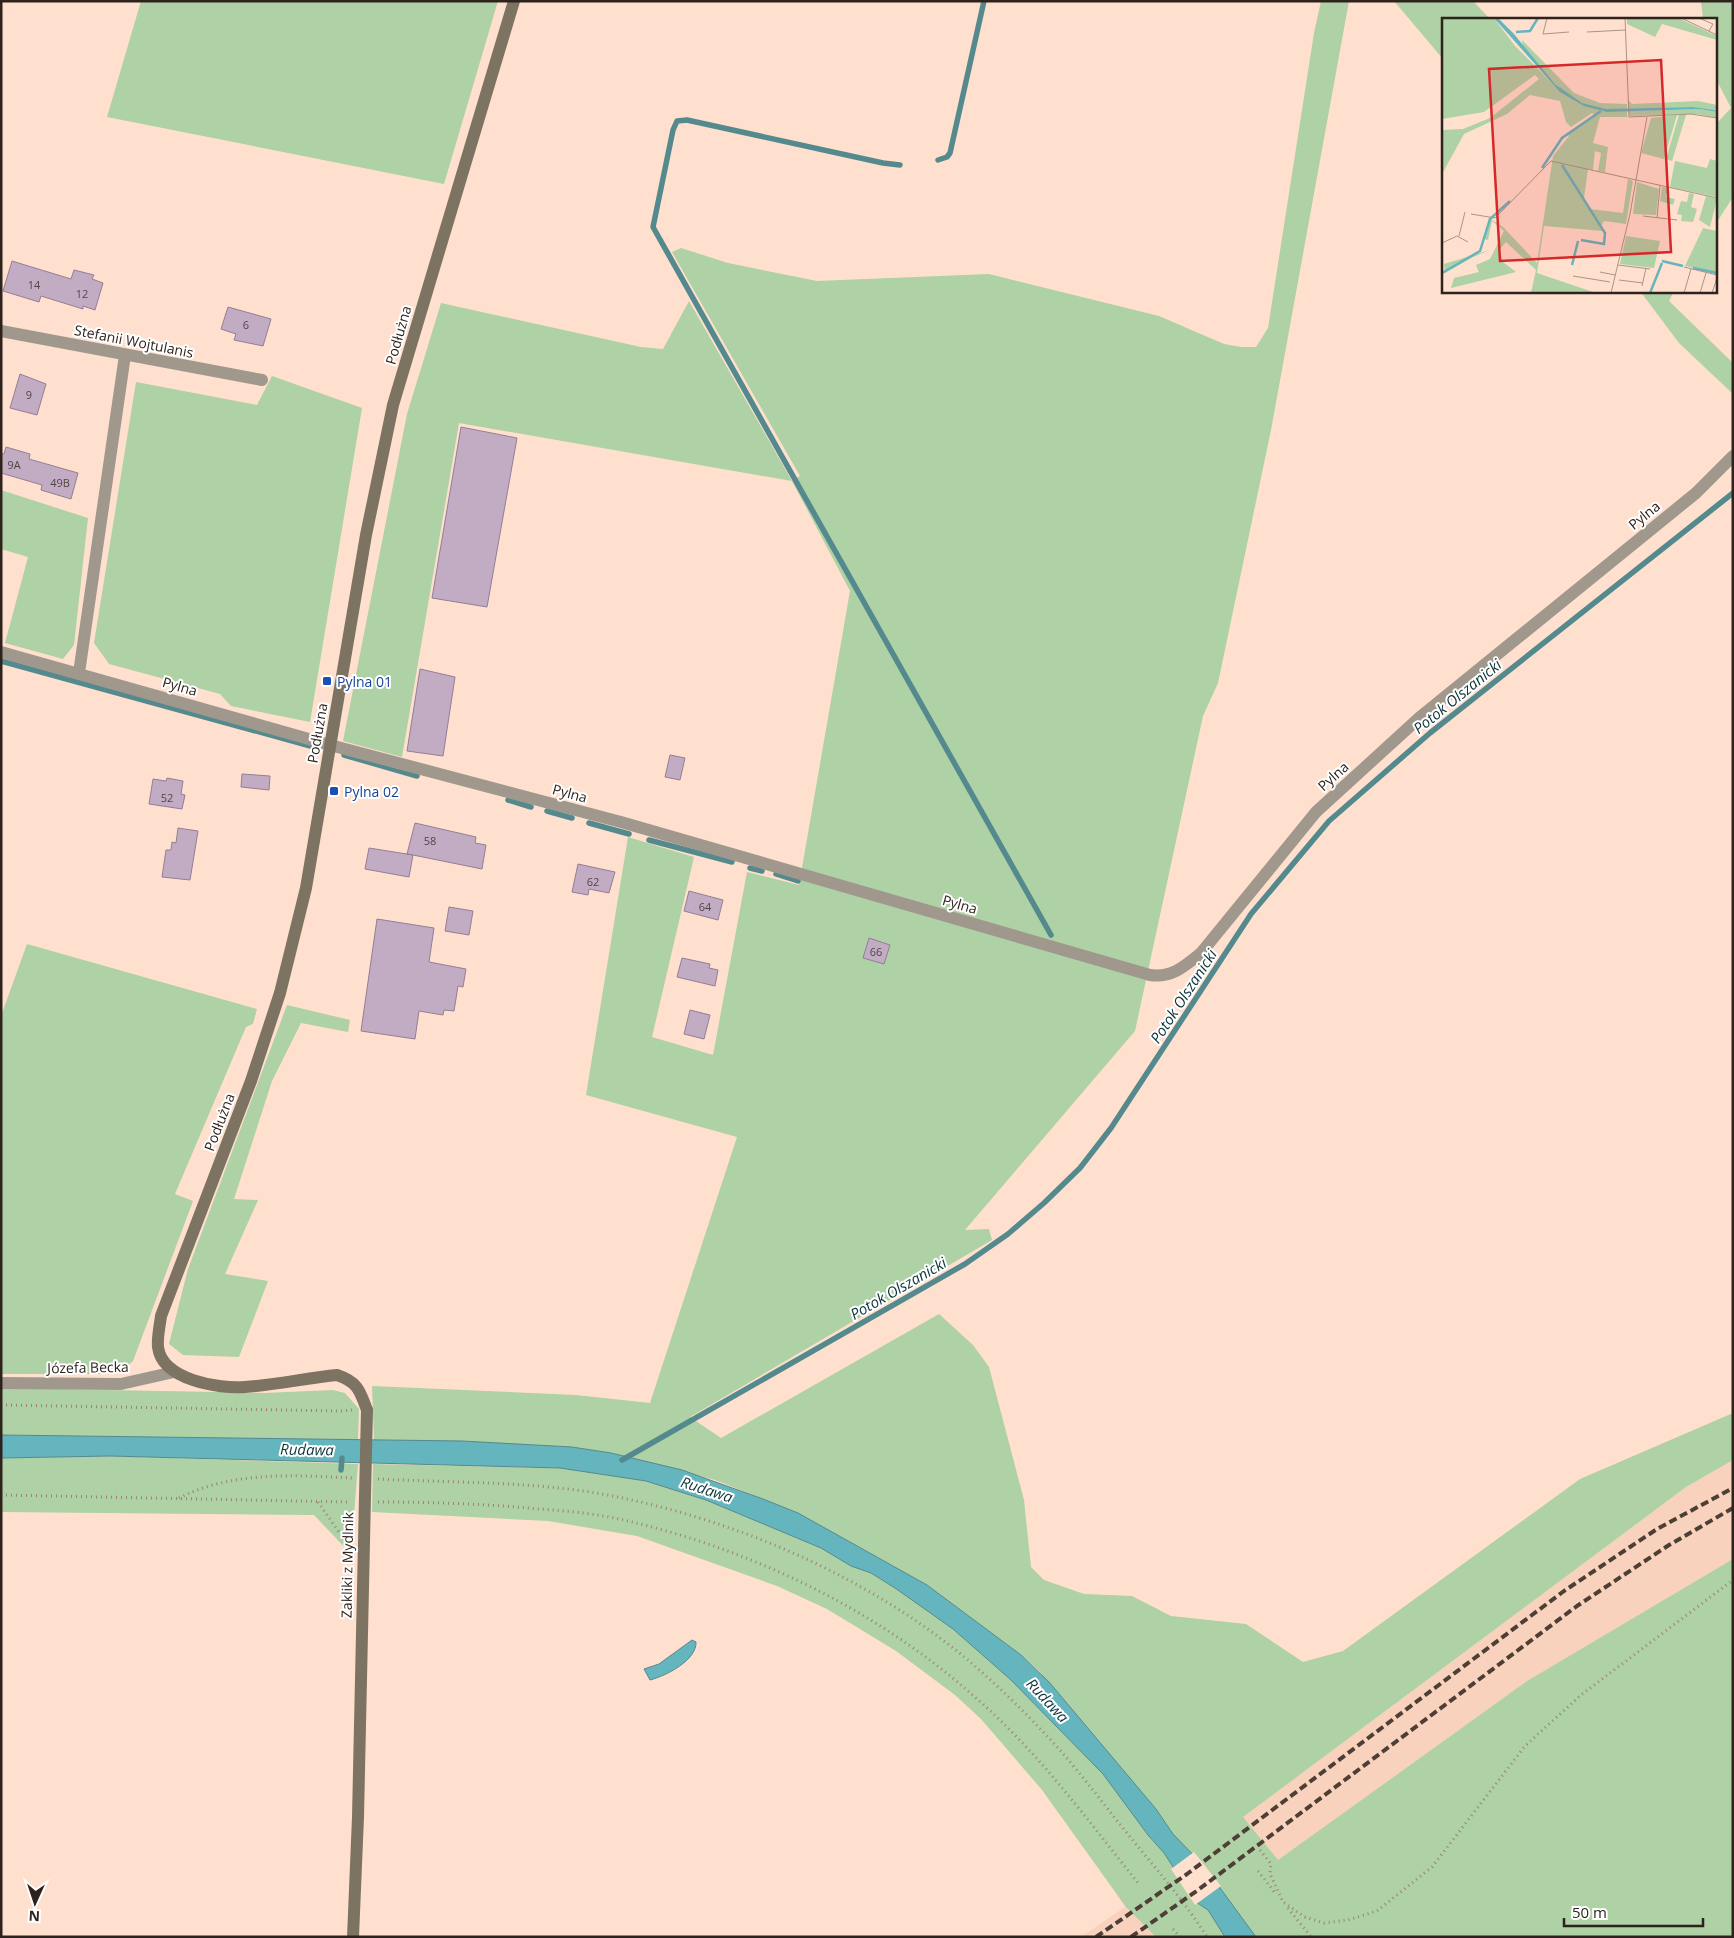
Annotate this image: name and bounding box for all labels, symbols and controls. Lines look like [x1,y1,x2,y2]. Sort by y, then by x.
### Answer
inset map [1442,18,1716,292]
house number: 14 [28,277,41,292]
house number: 12 [76,286,88,301]
street label: Podłużna [381,303,415,367]
house number: 6 [243,317,249,332]
street label: Stefanii Wojtulanis [73,320,195,362]
house number: 9 [26,387,32,402]
house number: 9A [7,457,21,472]
house number: 49B [50,475,70,490]
street label: Pylna [1624,496,1664,534]
water label: Potok Olszanicki [1409,654,1505,738]
street label: Pylna [160,672,200,700]
place label: Pylna 01 [337,672,392,691]
marker: Pylna 01 [321,675,333,687]
street label: Podłużna [302,702,332,764]
street label: Pylna [1314,757,1352,795]
street label: Pylna [550,779,590,807]
place label: Pylna 02 [344,782,399,801]
marker: Pylna 02 [328,785,340,797]
house number: 52 [161,790,173,805]
house number: 58 [424,833,436,848]
house number: 62 [587,874,599,889]
street label: Pylna [940,890,980,918]
house number: 64 [699,899,712,914]
house number: 66 [870,944,882,959]
water label: Potok Olszanicki [1145,945,1221,1047]
street label: Podłużna [199,1090,239,1154]
water label: Potok Olszanicki [846,1252,950,1324]
street label: Józefa Becka [45,1357,129,1377]
water label: Rudawa [280,1439,334,1459]
water label: Rudawa [678,1471,736,1507]
street label: Zakliki z Mydlnik [337,1511,357,1618]
water label: Rudawa [1022,1674,1074,1727]
north arrow [10,1878,60,1928]
scale bar [1564,1896,1703,1928]
text: 50 m [1572,1902,1607,1922]
text: N [28,1907,40,1926]

